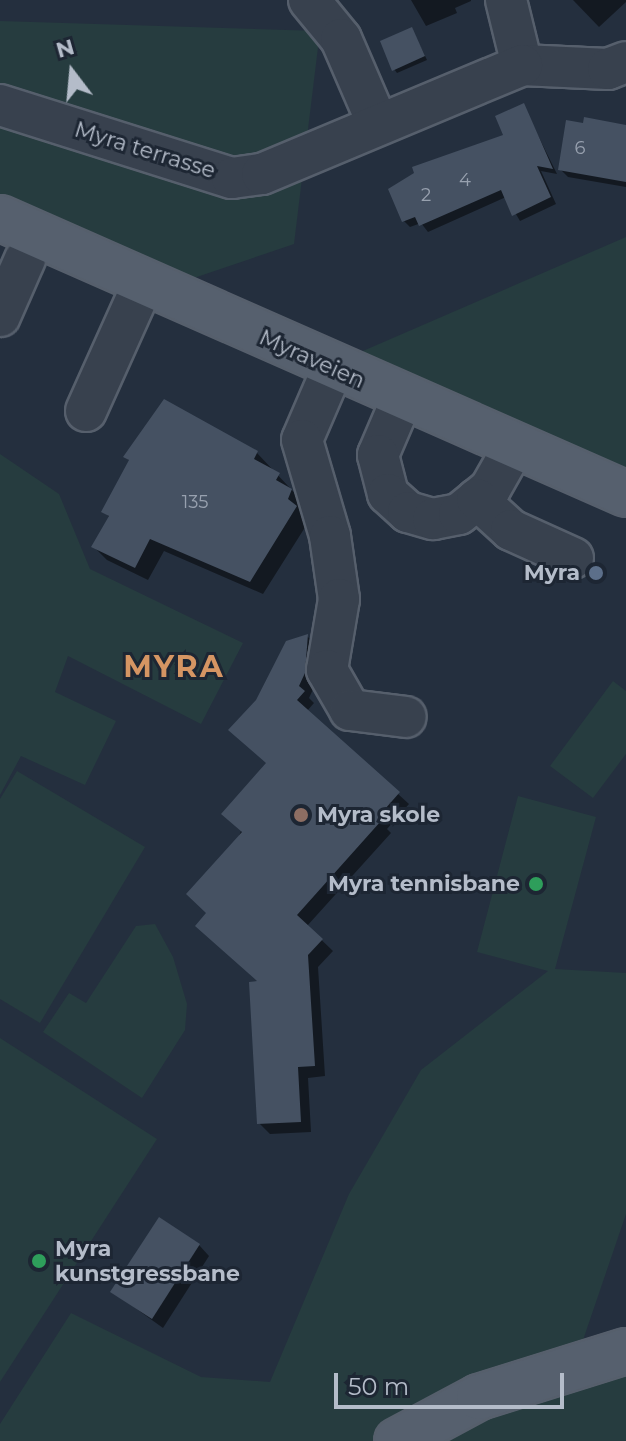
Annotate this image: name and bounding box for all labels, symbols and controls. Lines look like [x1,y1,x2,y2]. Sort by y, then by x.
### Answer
north arrow [32,32,112,112]
text: N [53,33,78,64]
street label: Myra terrasse [71,116,219,184]
house number: 6 [575,137,585,159]
house number: 4 [459,169,471,191]
house number: 2 [421,184,431,206]
street label: Myraveien [255,324,369,394]
house number: 135 [182,491,208,513]
place label: Myra [524,560,580,586]
marker: Myra [587,564,605,582]
district label: MYRA [123,649,225,685]
place label: Myra skole [317,802,440,828]
marker: Myra skole [292,806,310,824]
place label: Myra tennisbane [328,871,520,897]
marker: Myra tennisbane [527,875,545,893]
place label: Myra kunstgressbane [55,1235,240,1286]
marker: Myra kunstgressbane [30,1252,48,1270]
scale bar [338,1357,568,1407]
text: 50 m [348,1372,409,1401]

